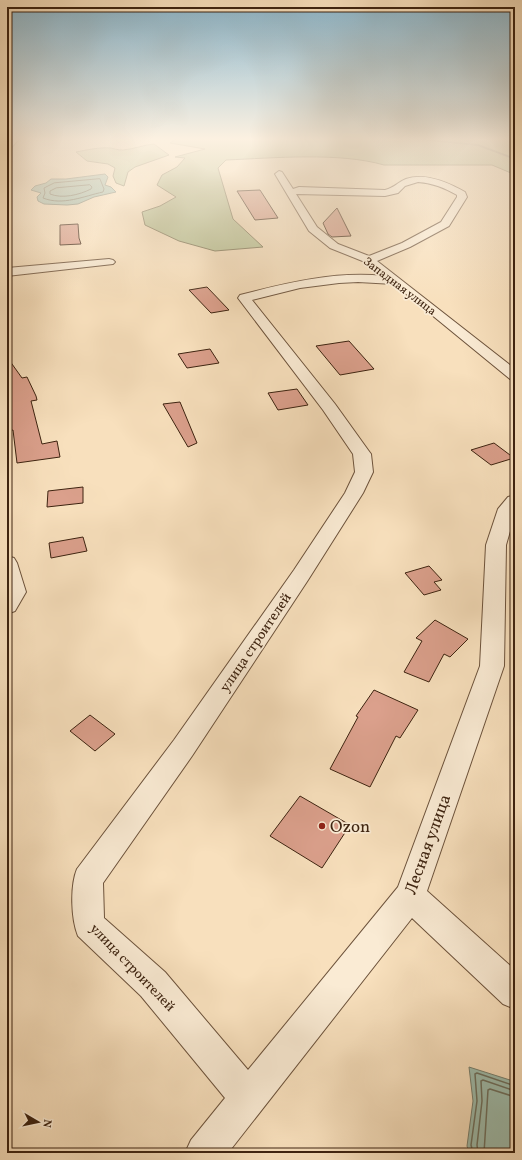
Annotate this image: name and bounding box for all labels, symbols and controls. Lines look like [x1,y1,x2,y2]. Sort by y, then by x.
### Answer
street label: Западная улица [360,254,439,320]
street label: улица строителей [216,589,297,696]
street label: Лесная улица [400,791,457,898]
place label: Ozon [330,816,370,839]
marker: Ozon [317,821,327,831]
street label: улица строителей [85,920,179,1017]
north arrow [18,1102,58,1142]
text: N [38,1118,54,1128]

